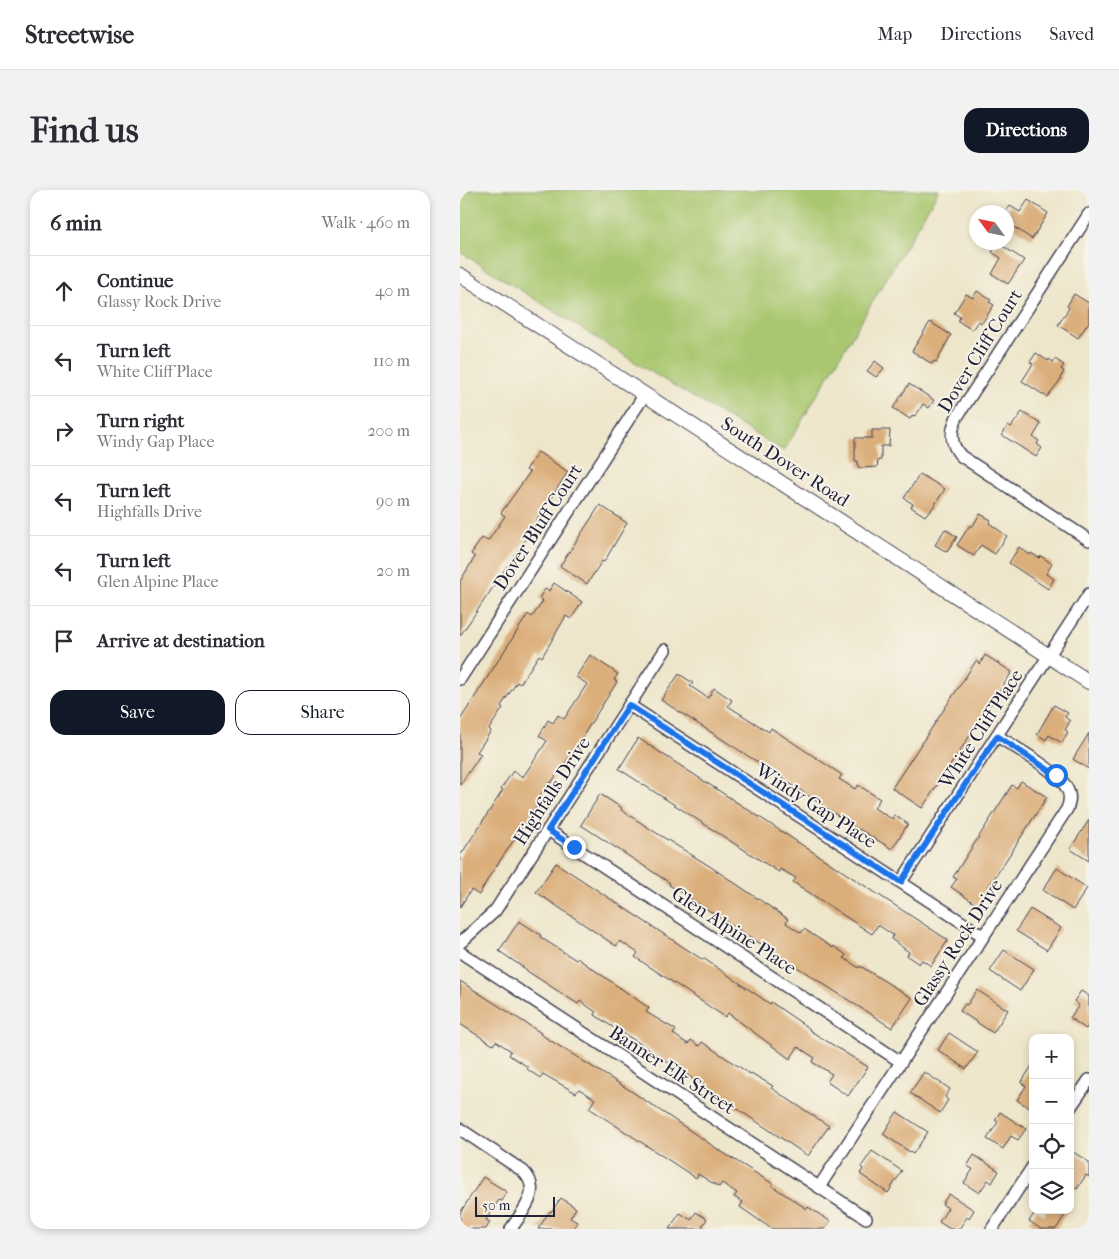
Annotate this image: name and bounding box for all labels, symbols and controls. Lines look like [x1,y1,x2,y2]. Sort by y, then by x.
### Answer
text: Streetwise [25,21,134,49]
text: Map [878,24,912,45]
text: Directions [940,24,1021,45]
text: Saved [1049,24,1094,45]
button: Directions [964,108,1089,153]
text: Find us [30,110,139,151]
north arrow [969,205,1014,250]
text: 6 min [50,211,102,235]
text: Walk · 460 m [322,213,410,232]
text: Continue [97,270,173,292]
icon: ahead [50,277,78,305]
text: 40 m [375,281,410,300]
street label: Dover Cliff Court [933,285,1027,417]
text: Glassy Rock Drive [97,292,221,311]
text: Turn left [97,340,171,362]
icon: left [50,347,78,375]
text: 110 m [373,351,410,370]
text: White Cliff Place [97,362,213,381]
text: Turn right [97,410,184,432]
street label: South Dover Road [717,412,854,512]
icon: right [50,417,78,445]
text: 200 m [367,421,410,440]
text: Windy Gap Place [97,432,214,451]
street label: Dover Bluff Court [489,460,587,594]
text: Turn left [97,480,171,502]
icon: left [50,487,78,515]
text: 90 m [376,491,410,510]
text: Highfalls Drive [97,502,202,521]
text: Turn left [97,550,171,572]
icon: left [50,557,78,585]
text: 20 m [376,561,410,580]
text: Glen Alpine Place [97,572,218,591]
icon: arrive [50,627,78,655]
text: Arrive at destination [97,630,265,652]
street label: White Cliff Place [934,665,1028,793]
button: Save [50,690,225,735]
button: Share [235,690,410,735]
street label: Highfalls Drive [509,733,595,849]
street label: Windy Gap Place [751,758,880,853]
route start [1045,764,1068,787]
route end [563,836,586,859]
street label: Glassy Rock Drive [909,875,1007,1011]
street label: Glen Alpine Place [668,883,800,979]
street label: Banner Elk Street [605,1021,739,1119]
map controls [1029,1034,1074,1214]
button: + [1029,1034,1074,1079]
button: − [1029,1079,1074,1124]
button: locate [1029,1124,1074,1169]
button: layers [1029,1169,1074,1214]
scale bar [475,1194,555,1217]
text: 50 m [482,1197,510,1214]

